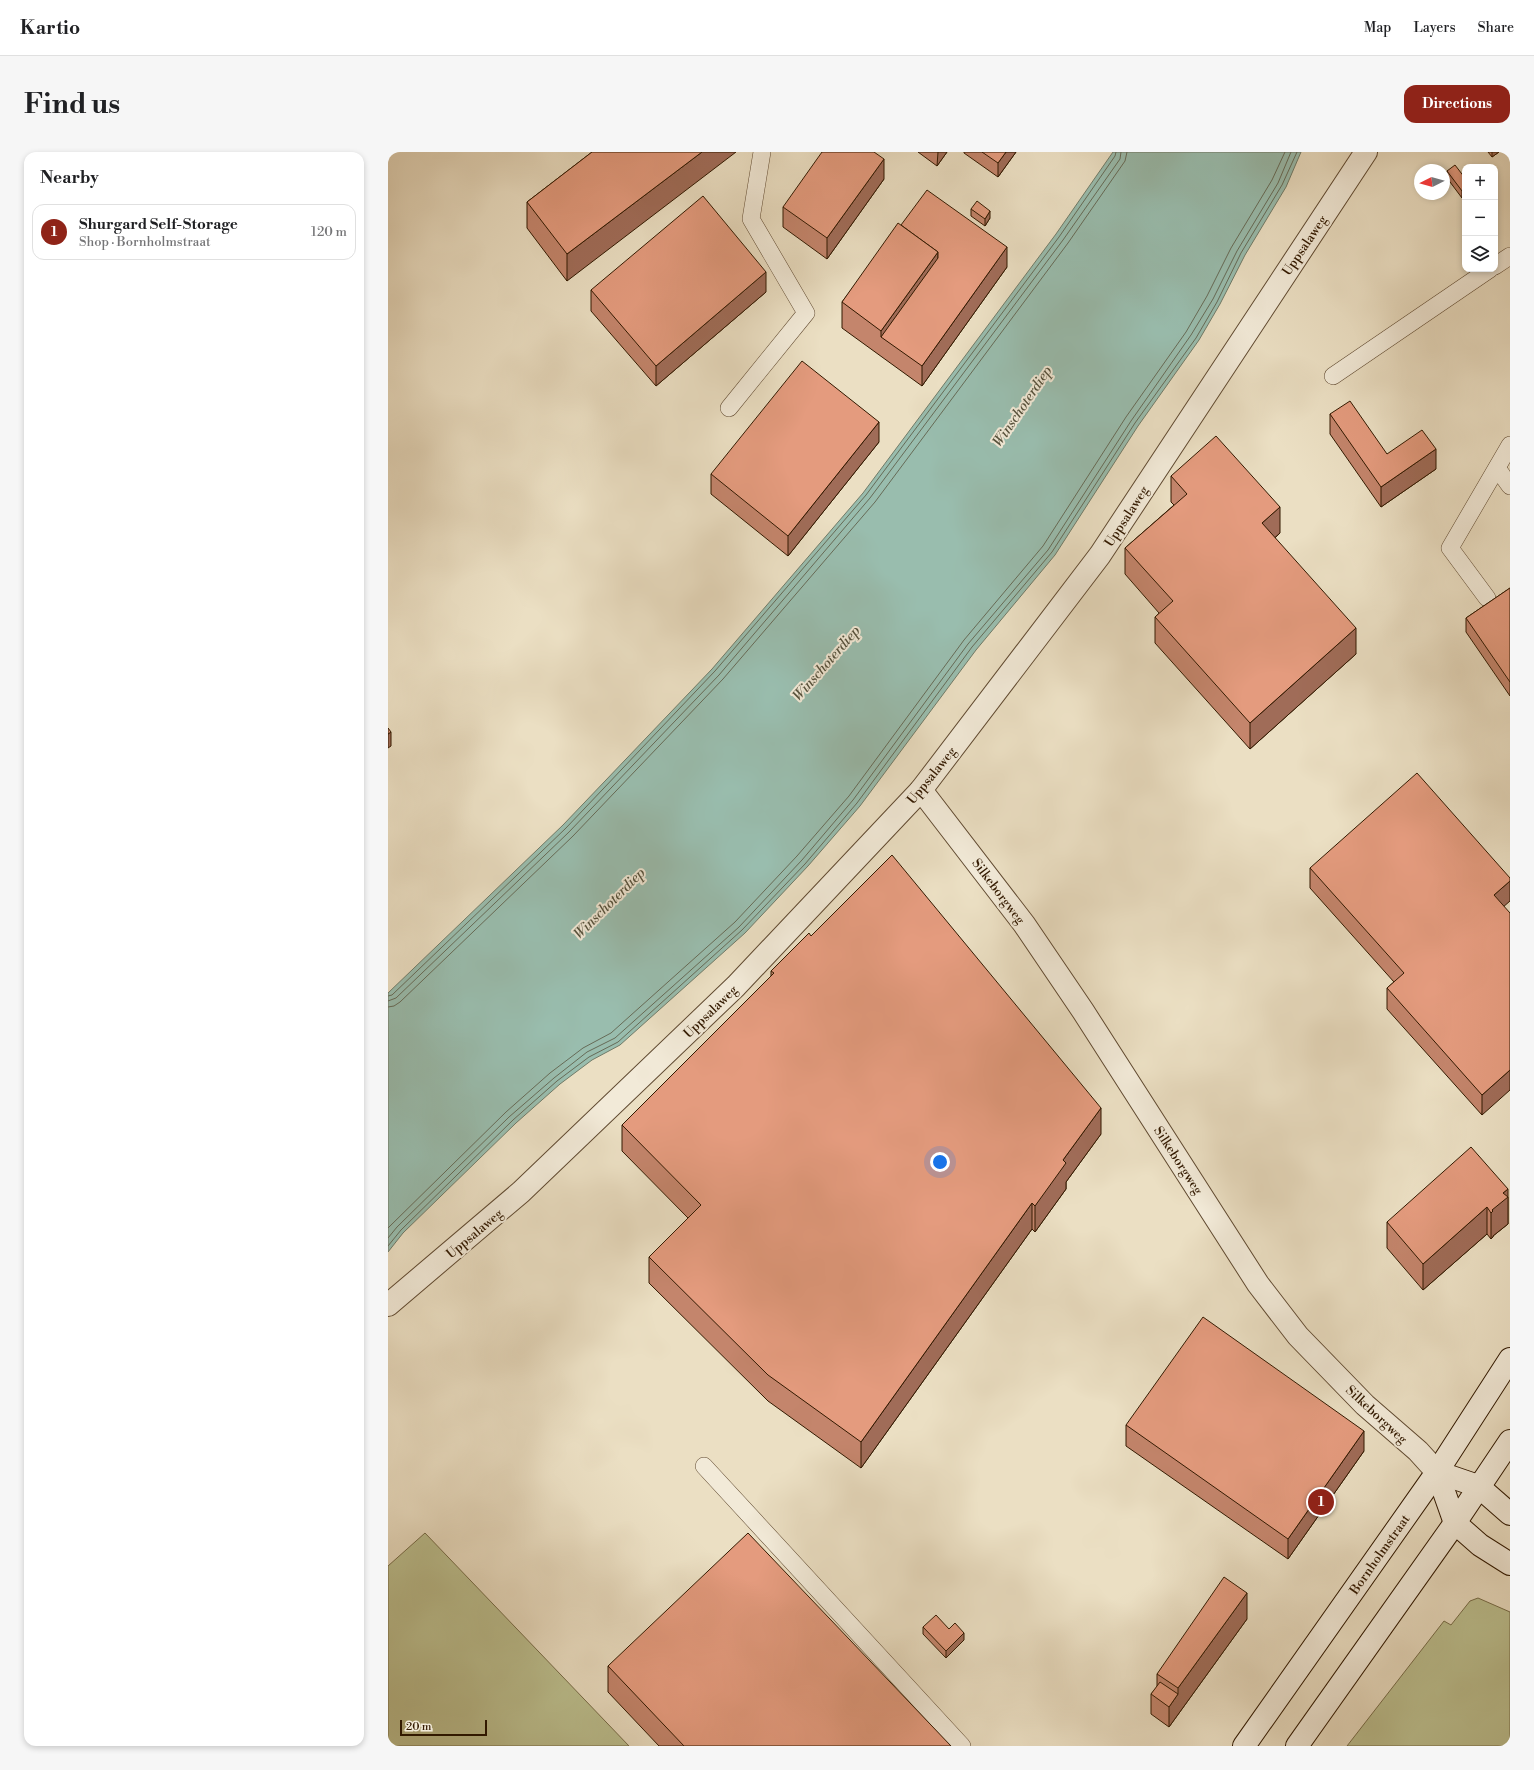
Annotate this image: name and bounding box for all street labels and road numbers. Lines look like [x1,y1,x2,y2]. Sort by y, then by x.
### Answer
street label: Uppsalaweg [1279,212,1331,279]
street label: Uppsalaweg [1101,483,1153,550]
street label: Uppsalaweg [904,743,960,808]
street label: Silkeborgweg [968,856,1028,928]
street label: Uppsalaweg [680,982,741,1042]
street label: Silkeborgweg [1150,1123,1206,1198]
street label: Uppsalaweg [443,1205,506,1262]
street label: Silkeborgweg [1342,1382,1410,1447]
street label: Bornholmstraat [1346,1511,1414,1598]

